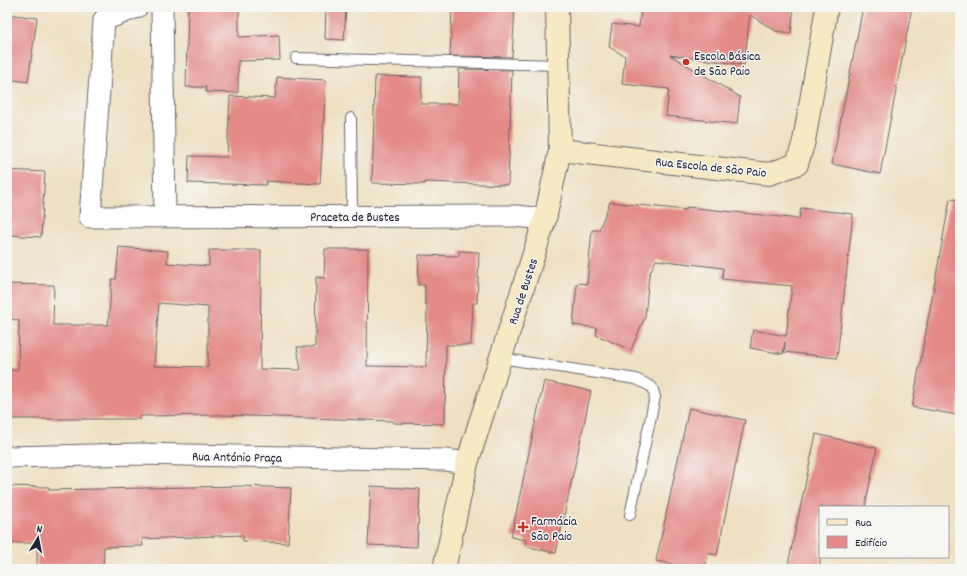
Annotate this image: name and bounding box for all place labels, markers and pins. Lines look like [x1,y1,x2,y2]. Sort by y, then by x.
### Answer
place label: Escola Básica de São Paio [694,48,761,82]
marker: Escola Básica de São Paio [681,57,691,67]
place label: Farmácia São Paio [531,513,578,547]
marker: Farmácia São Paio [518,522,528,532]

